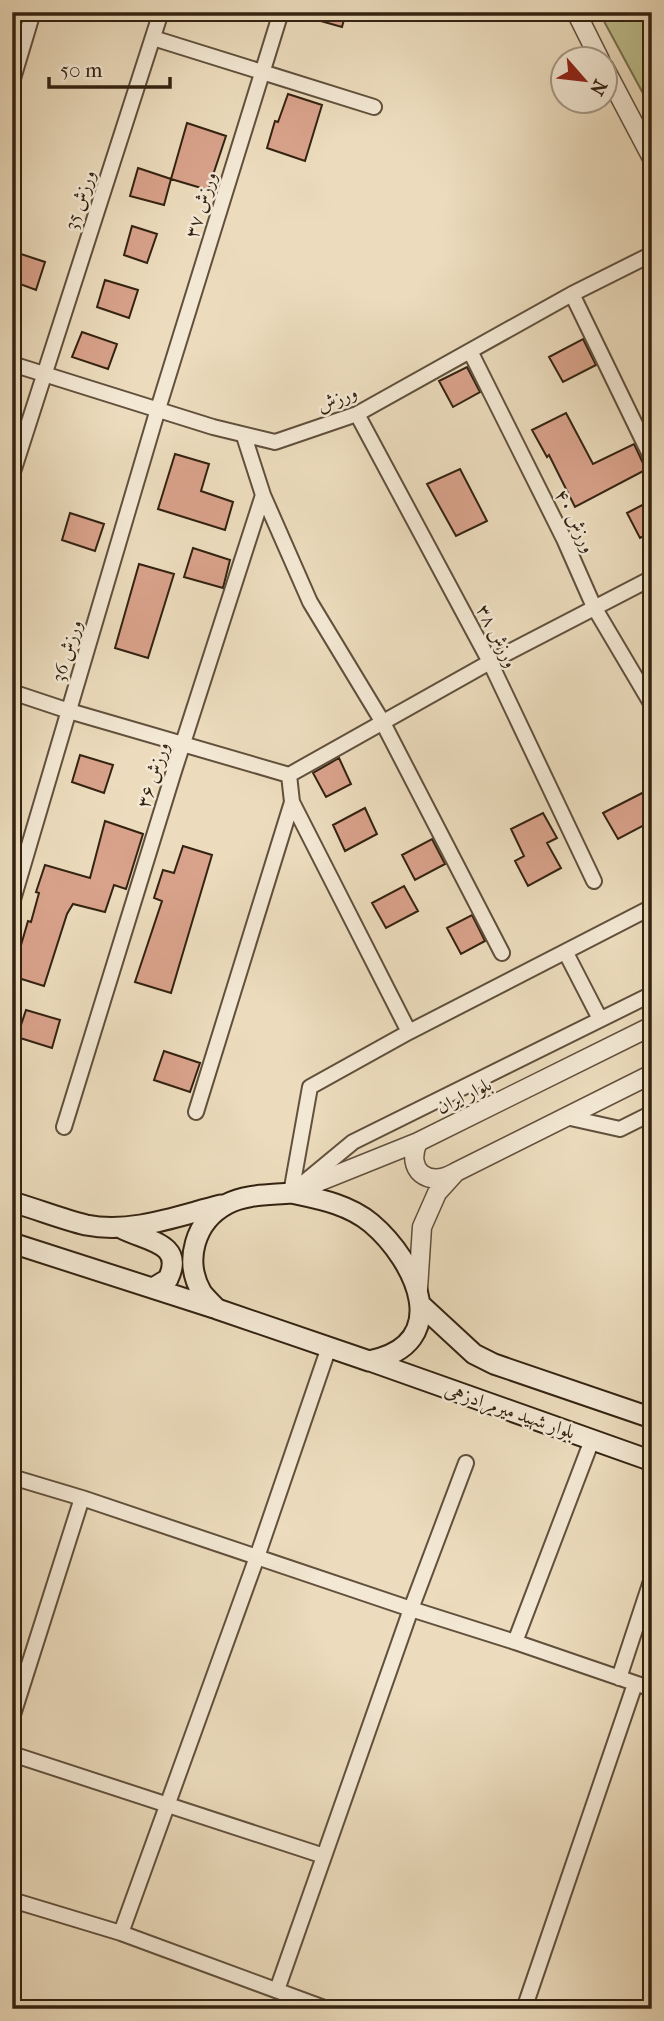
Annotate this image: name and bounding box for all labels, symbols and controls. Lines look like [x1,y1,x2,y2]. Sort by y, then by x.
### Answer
scale bar [49,46,170,90]
north arrow [548,46,618,116]
text: 50 m [60,58,103,82]
text: N [585,76,611,100]
street label: ورزش 35 [60,167,100,233]
street label: ورزش ۳۷ [181,169,221,241]
street label: ورزش [314,381,360,417]
street label: ورزش ۴۰ [550,486,600,556]
street label: ورزش ۳۸ [472,601,522,671]
street label: ورزش 36 [47,617,87,685]
street label: ورزش ۳۶ [132,739,174,811]
street label: بلوار ایران [433,1073,495,1119]
street label: بلوار شهید میرمرادزهی [441,1378,578,1445]

